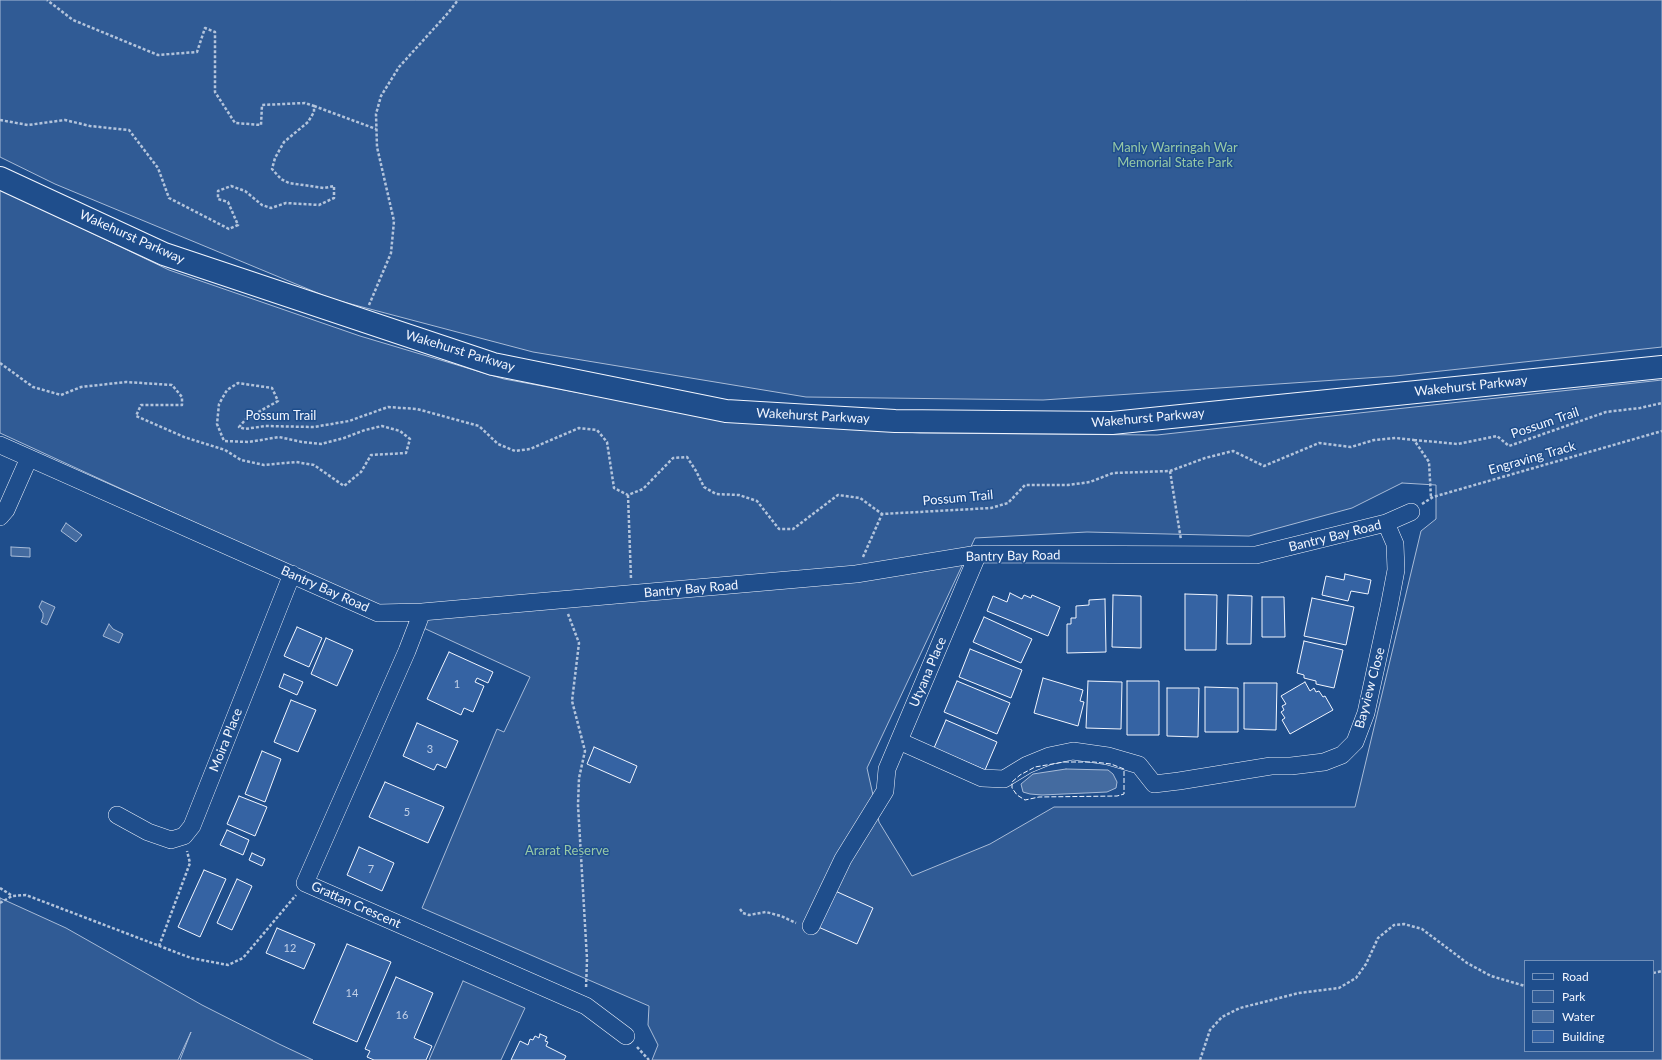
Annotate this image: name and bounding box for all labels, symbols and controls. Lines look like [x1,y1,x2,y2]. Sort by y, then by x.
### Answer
park label: Manly Warringah War Memorial State Park [1112,140,1238,171]
street label: Wakehurst Parkway [77,207,187,267]
street label: Wakehurst Parkway [403,327,517,375]
street label: Wakehurst Parkway [1414,372,1528,400]
street label: Possum Trail [1509,404,1581,442]
street label: Wakehurst Parkway [756,405,870,427]
street label: Wakehurst Parkway [1091,405,1205,431]
street label: Possum Trail [246,408,316,424]
street label: Engraving Track [1487,438,1577,478]
street label: Possum Trail [922,487,994,509]
street label: Bantry Bay Road [1287,517,1383,555]
street label: Bantry Bay Road [965,547,1061,565]
street label: Bantry Bay Road [279,563,371,615]
street label: Bantry Bay Road [643,577,739,601]
street label: Utyana Place [906,635,950,709]
street label: Bayview Close [1352,646,1388,730]
house number: 1 [454,677,460,691]
street label: Moira Place [206,706,246,774]
house number: 3 [427,742,433,756]
house number: 5 [404,805,410,819]
park label: Ararat Reserve [525,843,609,859]
house number: 7 [368,862,374,876]
street label: Grattan Crescent [309,878,403,932]
house number: 12 [284,941,296,955]
legend [1524,960,1654,1052]
text: Road [1562,969,1589,984]
house number: 14 [346,986,358,1000]
text: Park [1562,989,1585,1004]
house number: 16 [396,1008,408,1022]
text: Water [1562,1009,1595,1024]
text: Building [1562,1029,1605,1044]

